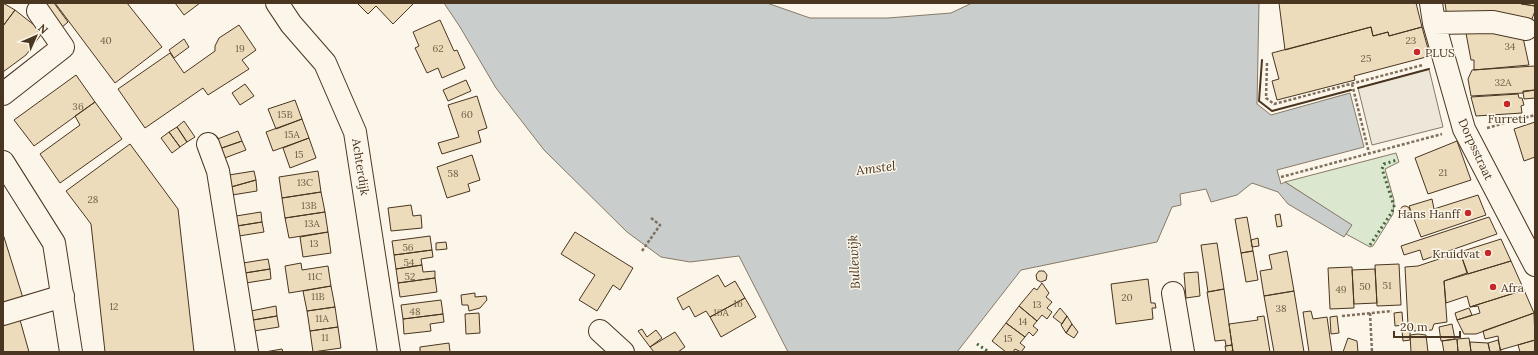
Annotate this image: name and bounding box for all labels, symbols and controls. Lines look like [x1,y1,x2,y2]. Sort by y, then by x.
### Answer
north arrow [16,16,56,56]
text: N [35,21,51,37]
house number: 40 [100,34,112,47]
house number: 23 [1406,34,1417,47]
house number: 34 [1505,40,1516,53]
house number: 19 [235,42,245,55]
house number: 62 [432,42,444,55]
place label: PLUS [1425,45,1455,60]
marker: PLUS [1412,47,1422,57]
house number: 25 [1361,52,1371,65]
house number: 32A [1494,76,1512,89]
marker: Furreti [1502,99,1512,109]
house number: 36 [72,100,84,113]
house number: 15B [277,108,293,121]
house number: 60 [461,108,473,121]
place label: Furreti [1488,111,1526,126]
street label: Dorpsstraat [1455,116,1497,182]
house number: 15A [284,128,300,141]
street label: Achterdijk [349,137,373,197]
house number: 15 [294,148,304,161]
water label: Amstel [854,157,897,179]
house number: 21 [1438,166,1448,179]
house number: 58 [447,167,459,180]
house number: 13C [297,176,313,189]
house number: 28 [88,193,99,206]
house number: 13B [301,199,317,212]
place label: Hans Hanff [1398,206,1461,221]
marker: Hans Hanff [1463,208,1473,218]
house number: 13A [304,217,320,230]
water label: Bullewijk [844,234,864,290]
house number: 13 [309,237,319,250]
house number: 56 [402,241,414,254]
place label: Kruidvat [1432,246,1480,261]
marker: Kruidvat [1483,248,1493,258]
house number: 54 [404,256,415,269]
house number: 11C [308,270,322,283]
house number: 52 [405,270,415,283]
house number: 51 [1382,279,1392,292]
house number: 50 [1359,280,1371,293]
place label: Afra [1500,280,1524,295]
marker: Afra [1488,282,1498,292]
house number: 49 [1335,283,1347,296]
house number: 11B [311,290,325,303]
house number: 20 [1121,291,1133,304]
house number: 16 [733,297,743,310]
house number: 13 [1032,298,1042,311]
house number: 12 [109,300,119,313]
house number: 38 [1275,302,1287,315]
house number: 48 [409,305,421,318]
house number: 16A [713,306,730,319]
house number: 11A [315,312,330,325]
scale bar [1394,313,1460,339]
house number: 14 [1018,315,1028,328]
text: 20 m [1400,319,1428,334]
house number: 11 [321,331,329,344]
house number: 15 [1003,332,1013,345]

